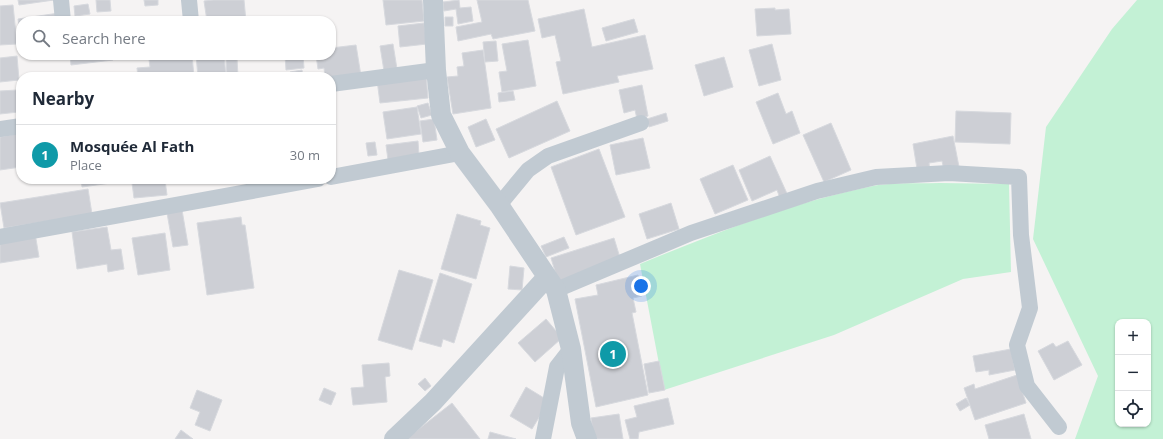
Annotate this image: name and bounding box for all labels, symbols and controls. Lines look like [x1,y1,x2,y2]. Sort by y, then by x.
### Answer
search box [16,16,336,60]
icon: search [30,27,52,49]
text: Search here [62,28,146,48]
text: Nearby [32,87,94,110]
text: Mosquée Al Fath [70,136,194,156]
text: 1 [41,146,49,164]
text: 30 m [290,146,320,164]
text: Place [70,156,102,174]
your location [631,276,651,296]
map controls [1115,319,1151,427]
button: + [1115,319,1151,355]
pin: 1 [600,339,626,369]
button: − [1115,355,1151,391]
button: locate [1115,391,1151,427]

